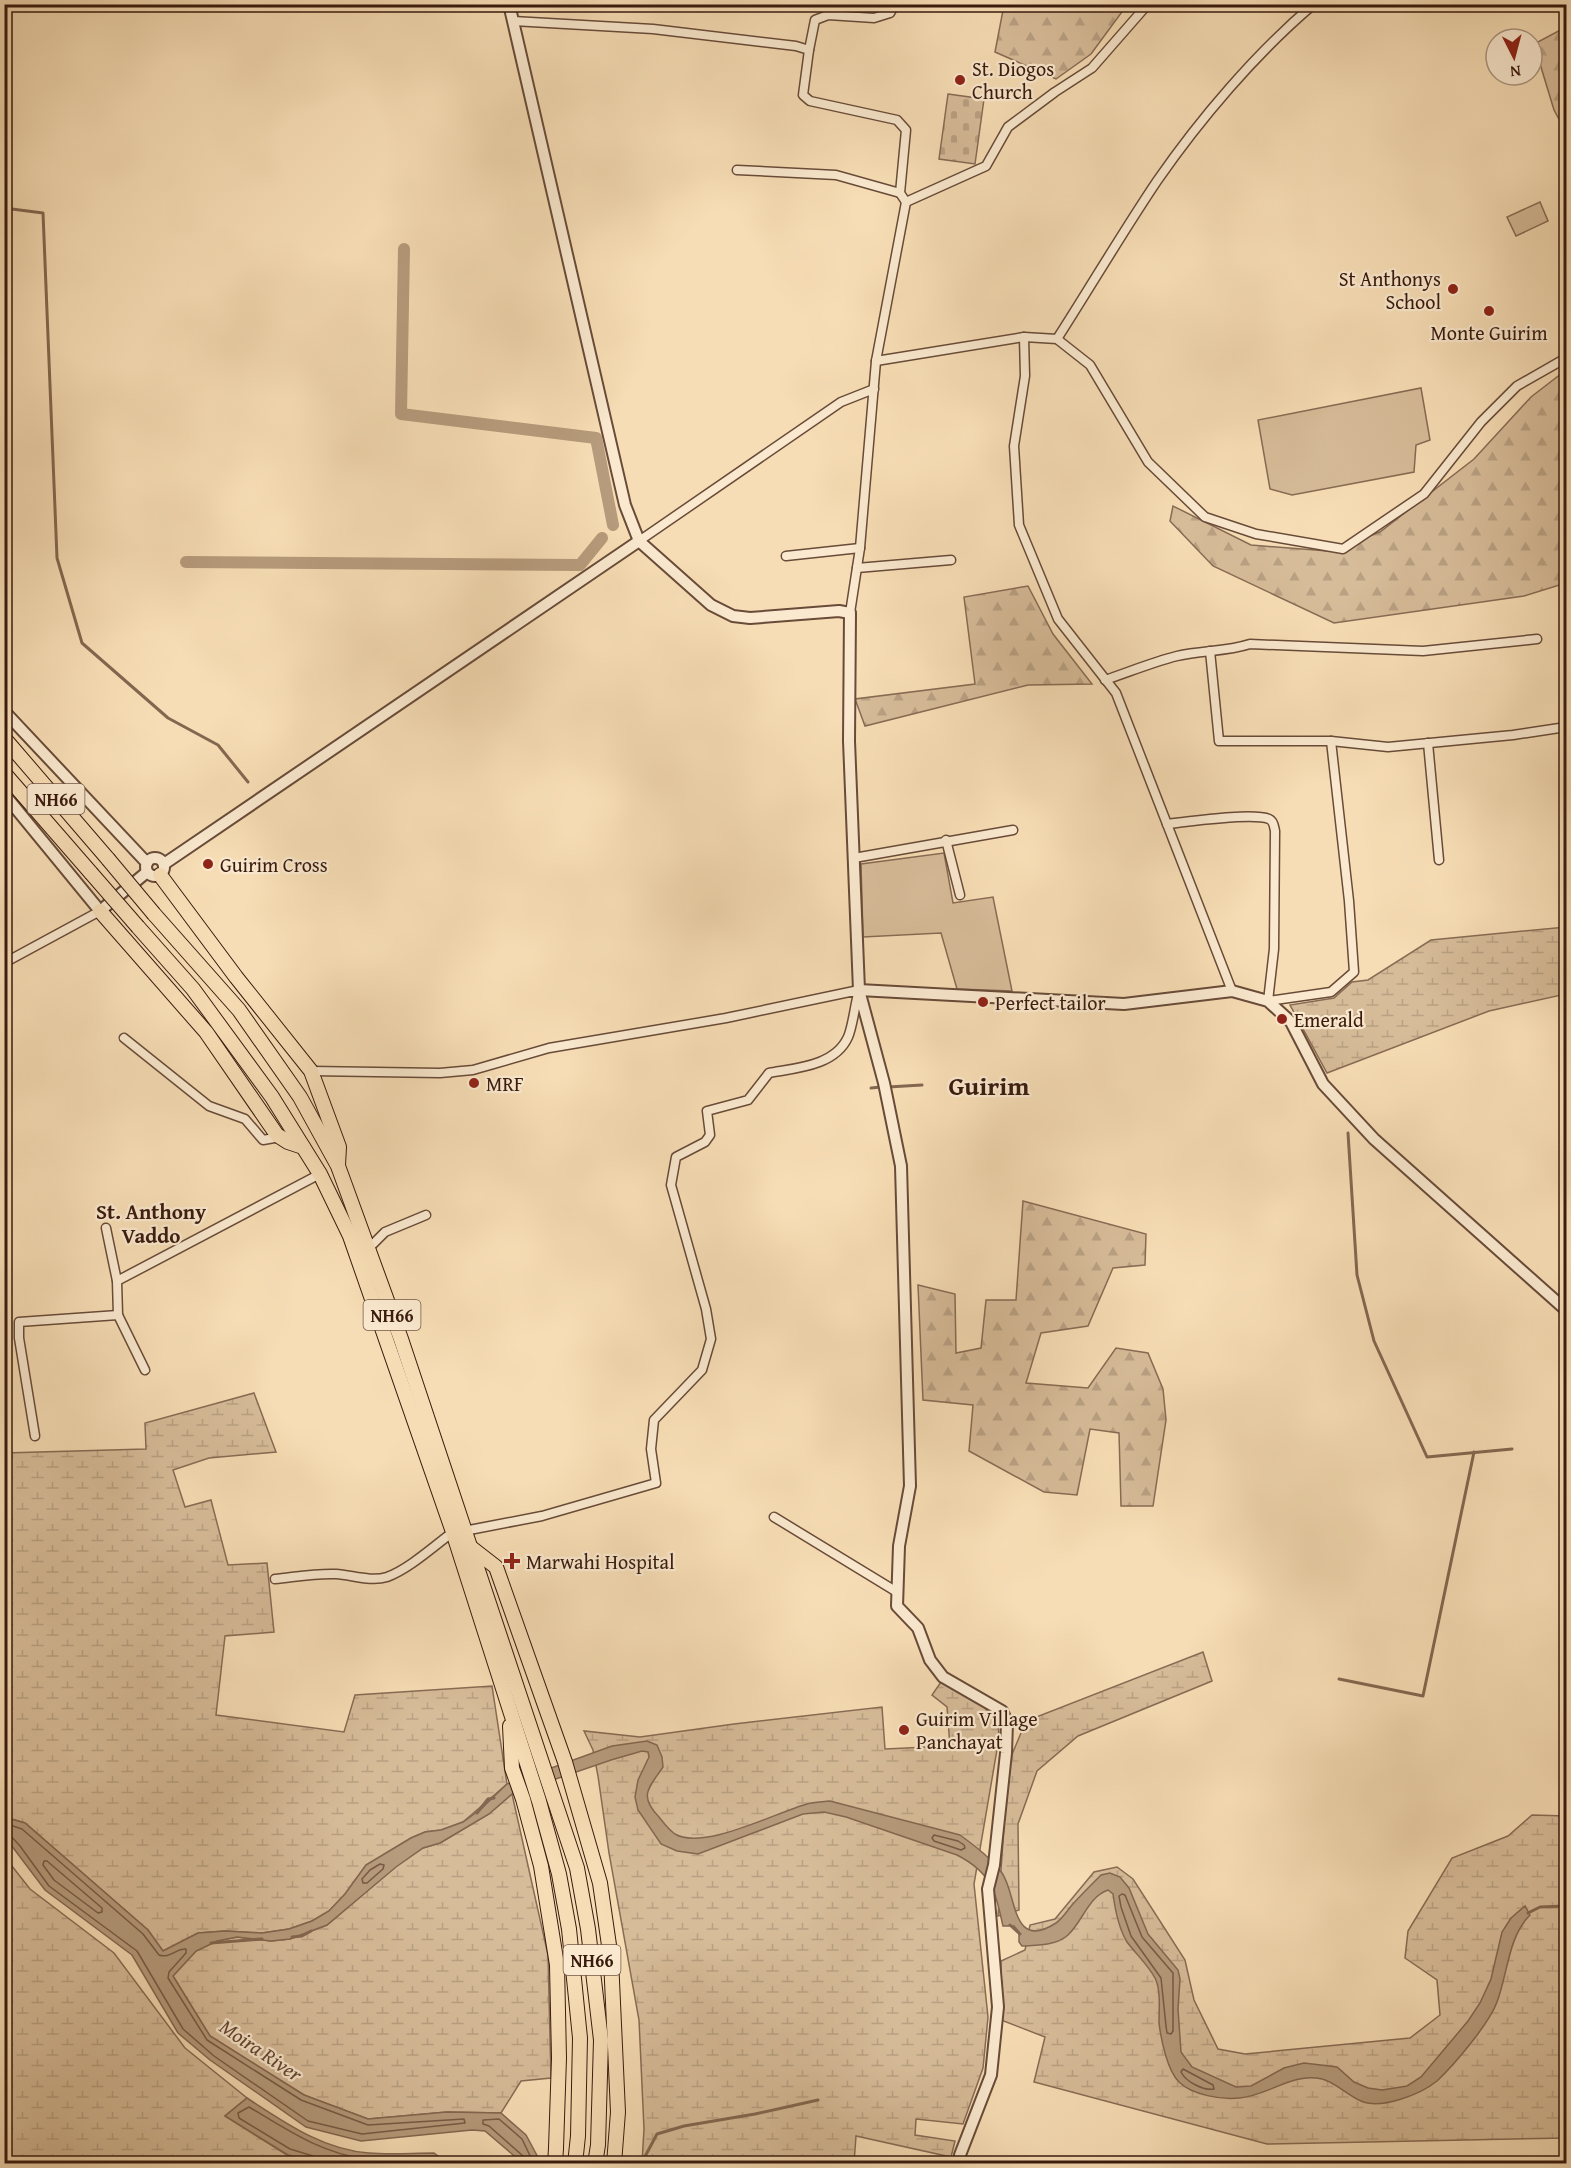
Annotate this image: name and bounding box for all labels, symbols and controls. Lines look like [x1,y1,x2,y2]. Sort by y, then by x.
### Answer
north arrow [1484,27,1544,87]
place label: St. Diogos Church [972,54,1054,106]
text: N [1509,59,1522,84]
marker: St. Diogos Church [953,73,967,87]
place label: St Anthonys School [1339,264,1441,316]
marker: St Anthonys School [1446,282,1460,296]
marker: Monte Guirim [1482,304,1496,318]
place label: Monte Guirim [1430,318,1548,347]
road number: NH66 [28,784,84,814]
place label: Guirim Cross [220,850,328,879]
marker: Guirim Cross [201,857,215,871]
place label: Perfect tailor [995,988,1106,1017]
marker: Perfect tailor [976,995,990,1009]
place label: Emerald [1294,1005,1364,1034]
marker: Emerald [1275,1012,1289,1026]
district label: Guirim [948,1066,1030,1105]
place label: MRF [486,1069,524,1098]
marker: MRF [467,1076,481,1090]
district label: St. Anthony Vaddo [96,1196,206,1251]
road number: NH66 [364,1300,420,1330]
place label: Marwahi Hospital [526,1547,675,1576]
marker: Marwahi Hospital [503,1552,521,1570]
place label: Guirim Village Panchayat [916,1704,1038,1756]
marker: Guirim Village Panchayat [897,1723,911,1737]
road number: NH66 [564,1945,620,1975]
water label: Moira River [214,2011,309,2090]

